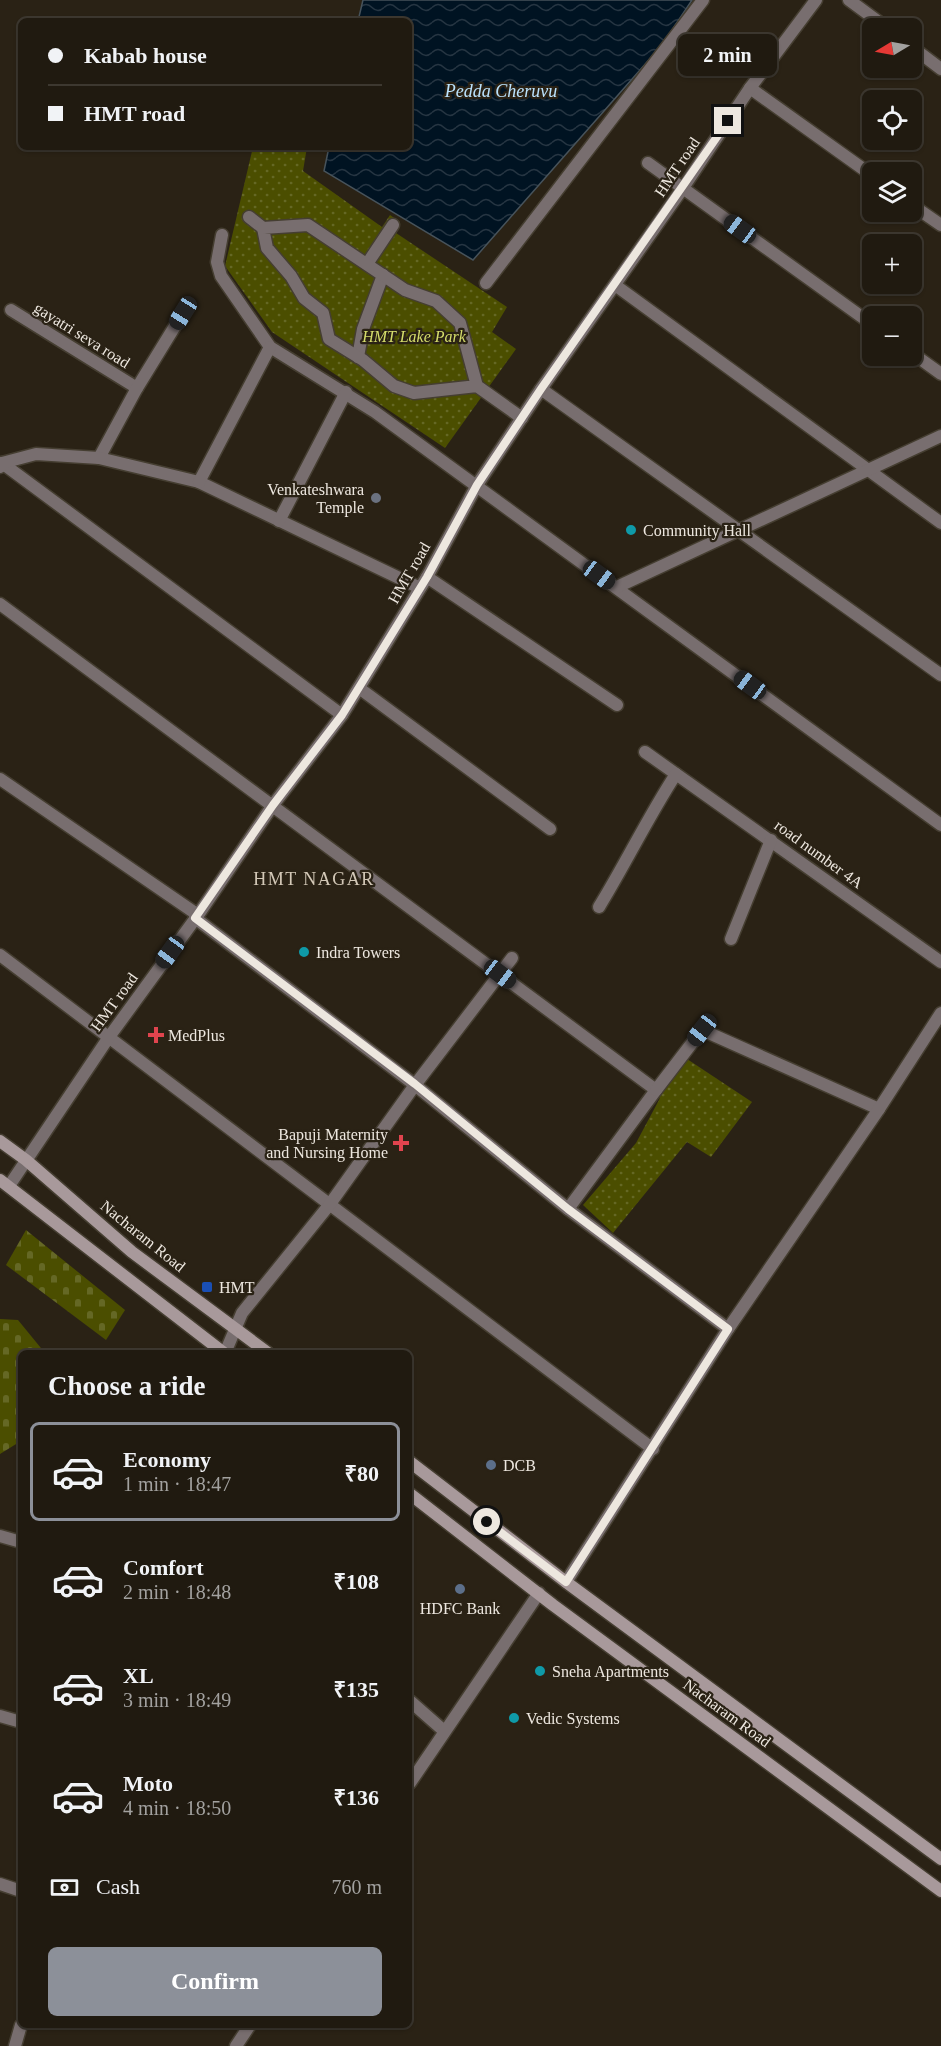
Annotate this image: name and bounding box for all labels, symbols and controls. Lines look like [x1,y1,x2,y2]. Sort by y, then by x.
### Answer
north arrow [862,18,922,78]
map controls [862,18,922,366]
callout: 2 min [678,34,777,76]
text: Kabab house [84,43,207,68]
text: 2 min [703,44,752,66]
water label: Pedda Cheruvu [444,81,557,101]
button: locate [862,90,922,150]
text: HMT road [84,101,185,126]
route end [714,107,741,134]
street label: HMT road [651,134,703,200]
button: layers [862,162,922,222]
car [720,211,760,247]
button: + [862,234,922,294]
car [166,293,200,333]
street label: gayatri seva road [31,299,133,372]
button: − [862,306,922,366]
park label: HMT Lake Park [361,328,467,345]
place label: Venkateshwara Temple [267,481,364,517]
marker: Venkateshwara Temple [369,491,383,505]
place label: Community Hall [643,522,752,540]
marker: Community Hall [624,523,638,537]
street label: HMT road [385,539,433,607]
car [579,557,619,593]
car [730,667,770,703]
street label: road number 4A [772,816,867,892]
district label: HMT NAGAR [253,869,375,889]
car [152,932,188,972]
place label: Indra Towers [316,944,400,961]
marker: Indra Towers [297,945,311,959]
car [480,956,520,992]
street label: HMT road [87,970,141,1034]
car [684,1010,720,1050]
place label: MedPlus [168,1027,225,1044]
marker: MedPlus [149,1028,163,1042]
place label: Bapuji Maternity and Nursing Home [266,1126,388,1162]
marker: Bapuji Maternity and Nursing Home [392,1134,410,1152]
street label: Nacharam Road [97,1197,189,1275]
place label: HMT [219,1279,255,1296]
marker: HMT [200,1280,214,1294]
text: Choose a ride [48,1371,206,1401]
icon: car [51,1445,105,1499]
text: Economy [123,1447,211,1472]
place label: DCB [503,1457,536,1474]
marker: DCB [484,1458,498,1472]
text: ₹80 [344,1461,379,1486]
text: 1 min · 18:47 [123,1473,231,1495]
route start [473,1508,500,1535]
icon: car [51,1553,105,1607]
text: Comfort [123,1555,204,1580]
text: ₹108 [333,1569,379,1594]
text: 2 min · 18:48 [123,1581,231,1603]
marker: HDFC Bank [453,1582,467,1596]
place label: HDFC Bank [420,1600,500,1617]
icon: car [51,1661,105,1715]
text: XL [123,1663,154,1688]
place label: Sneha Apartments [552,1663,669,1681]
marker: Sneha Apartments [533,1664,547,1678]
street label: Nacharam Road [680,1676,774,1750]
text: ₹135 [333,1677,379,1702]
text: 3 min · 18:49 [123,1689,231,1711]
place label: Vedic Systems [526,1710,620,1728]
marker: Vedic Systems [507,1711,521,1725]
icon: car [51,1769,105,1823]
text: Moto [123,1771,173,1796]
text: ₹136 [333,1785,379,1810]
text: 4 min · 18:50 [123,1797,231,1819]
icon: cash [48,1871,81,1904]
text: Cash [96,1874,140,1899]
text: 760 m [331,1876,382,1898]
button: Confirm [48,1947,382,2016]

